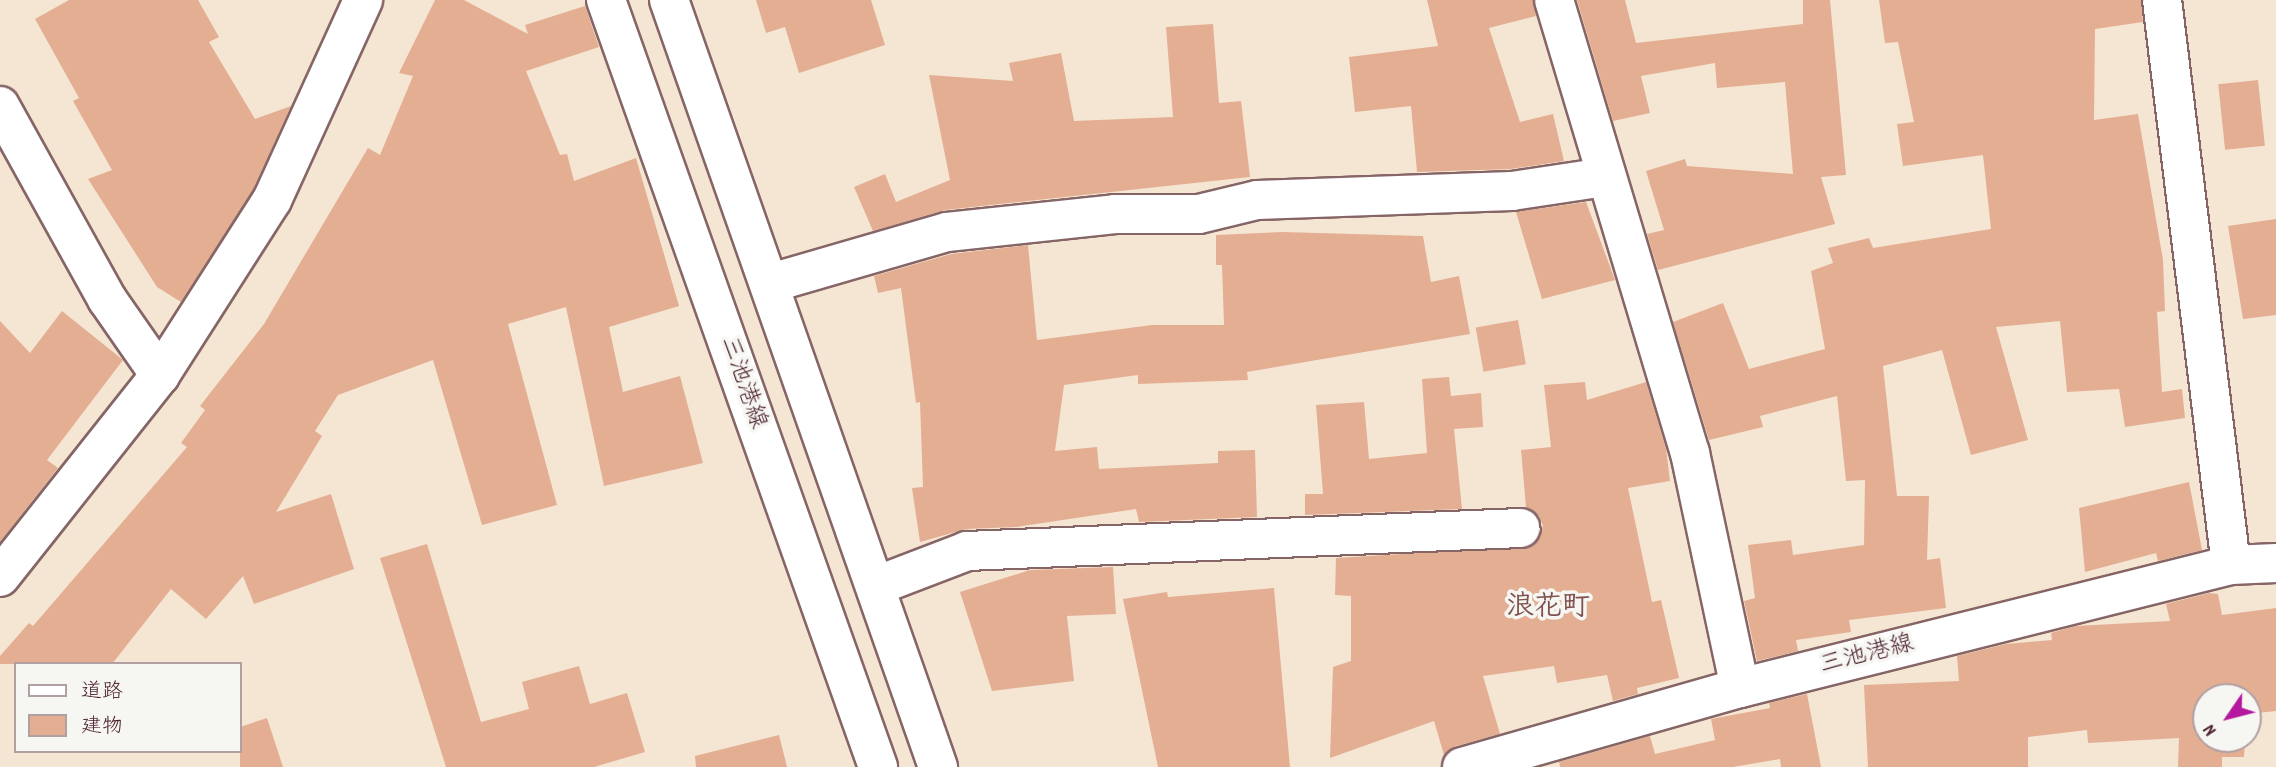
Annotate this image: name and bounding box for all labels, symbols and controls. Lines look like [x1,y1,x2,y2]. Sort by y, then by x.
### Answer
street label: 三池港線 [713,333,771,433]
district label: 浪花町 [1506,592,1590,626]
street label: 三池港線 [1817,630,1917,682]
legend [14,662,242,753]
text: 道路 [81,678,123,708]
north arrow [2192,683,2262,753]
text: 建物 [81,713,123,743]
text: N [2197,718,2225,741]

